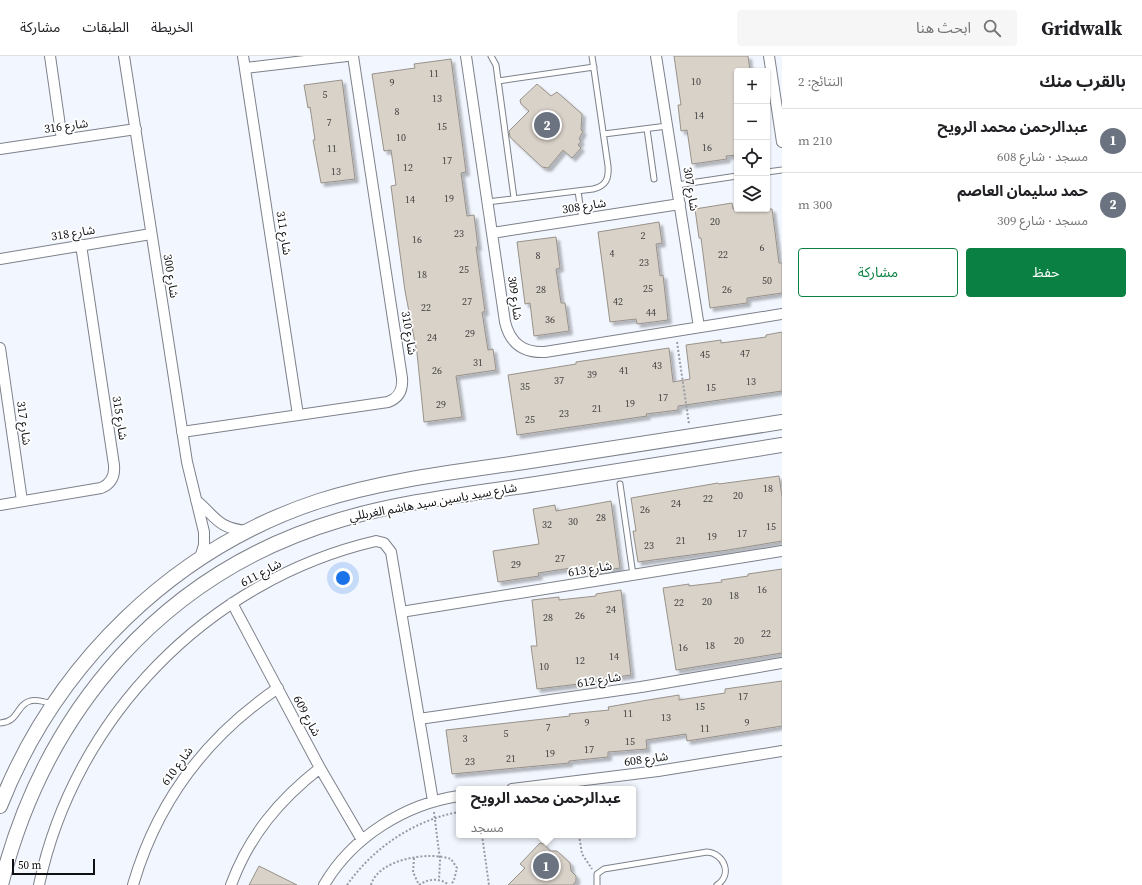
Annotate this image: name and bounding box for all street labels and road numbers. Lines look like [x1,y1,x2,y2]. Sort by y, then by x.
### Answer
street label: شارع 316 [43,115,89,138]
street label: شارع 307 [679,166,702,212]
street label: شارع 308 [561,195,607,218]
street label: شارع 311 [272,210,295,256]
street label: شارع 318 [50,222,96,245]
street label: شارع 300 [159,253,182,299]
street label: شارع 309 [503,275,526,321]
street label: شارع 310 [397,310,420,356]
street label: شارع 315 [108,395,131,441]
street label: شارع 317 [12,400,35,446]
street label: شارع سيد ياسين سيد هاشم الغربللي [348,479,518,526]
street label: شارع 611 [238,556,285,591]
street label: شارع 613 [567,558,613,581]
street label: شارع 612 [576,669,622,692]
street label: شارع 609 [289,693,324,740]
street label: شارع 610 [158,743,197,789]
street label: شارع 608 [623,748,669,771]

